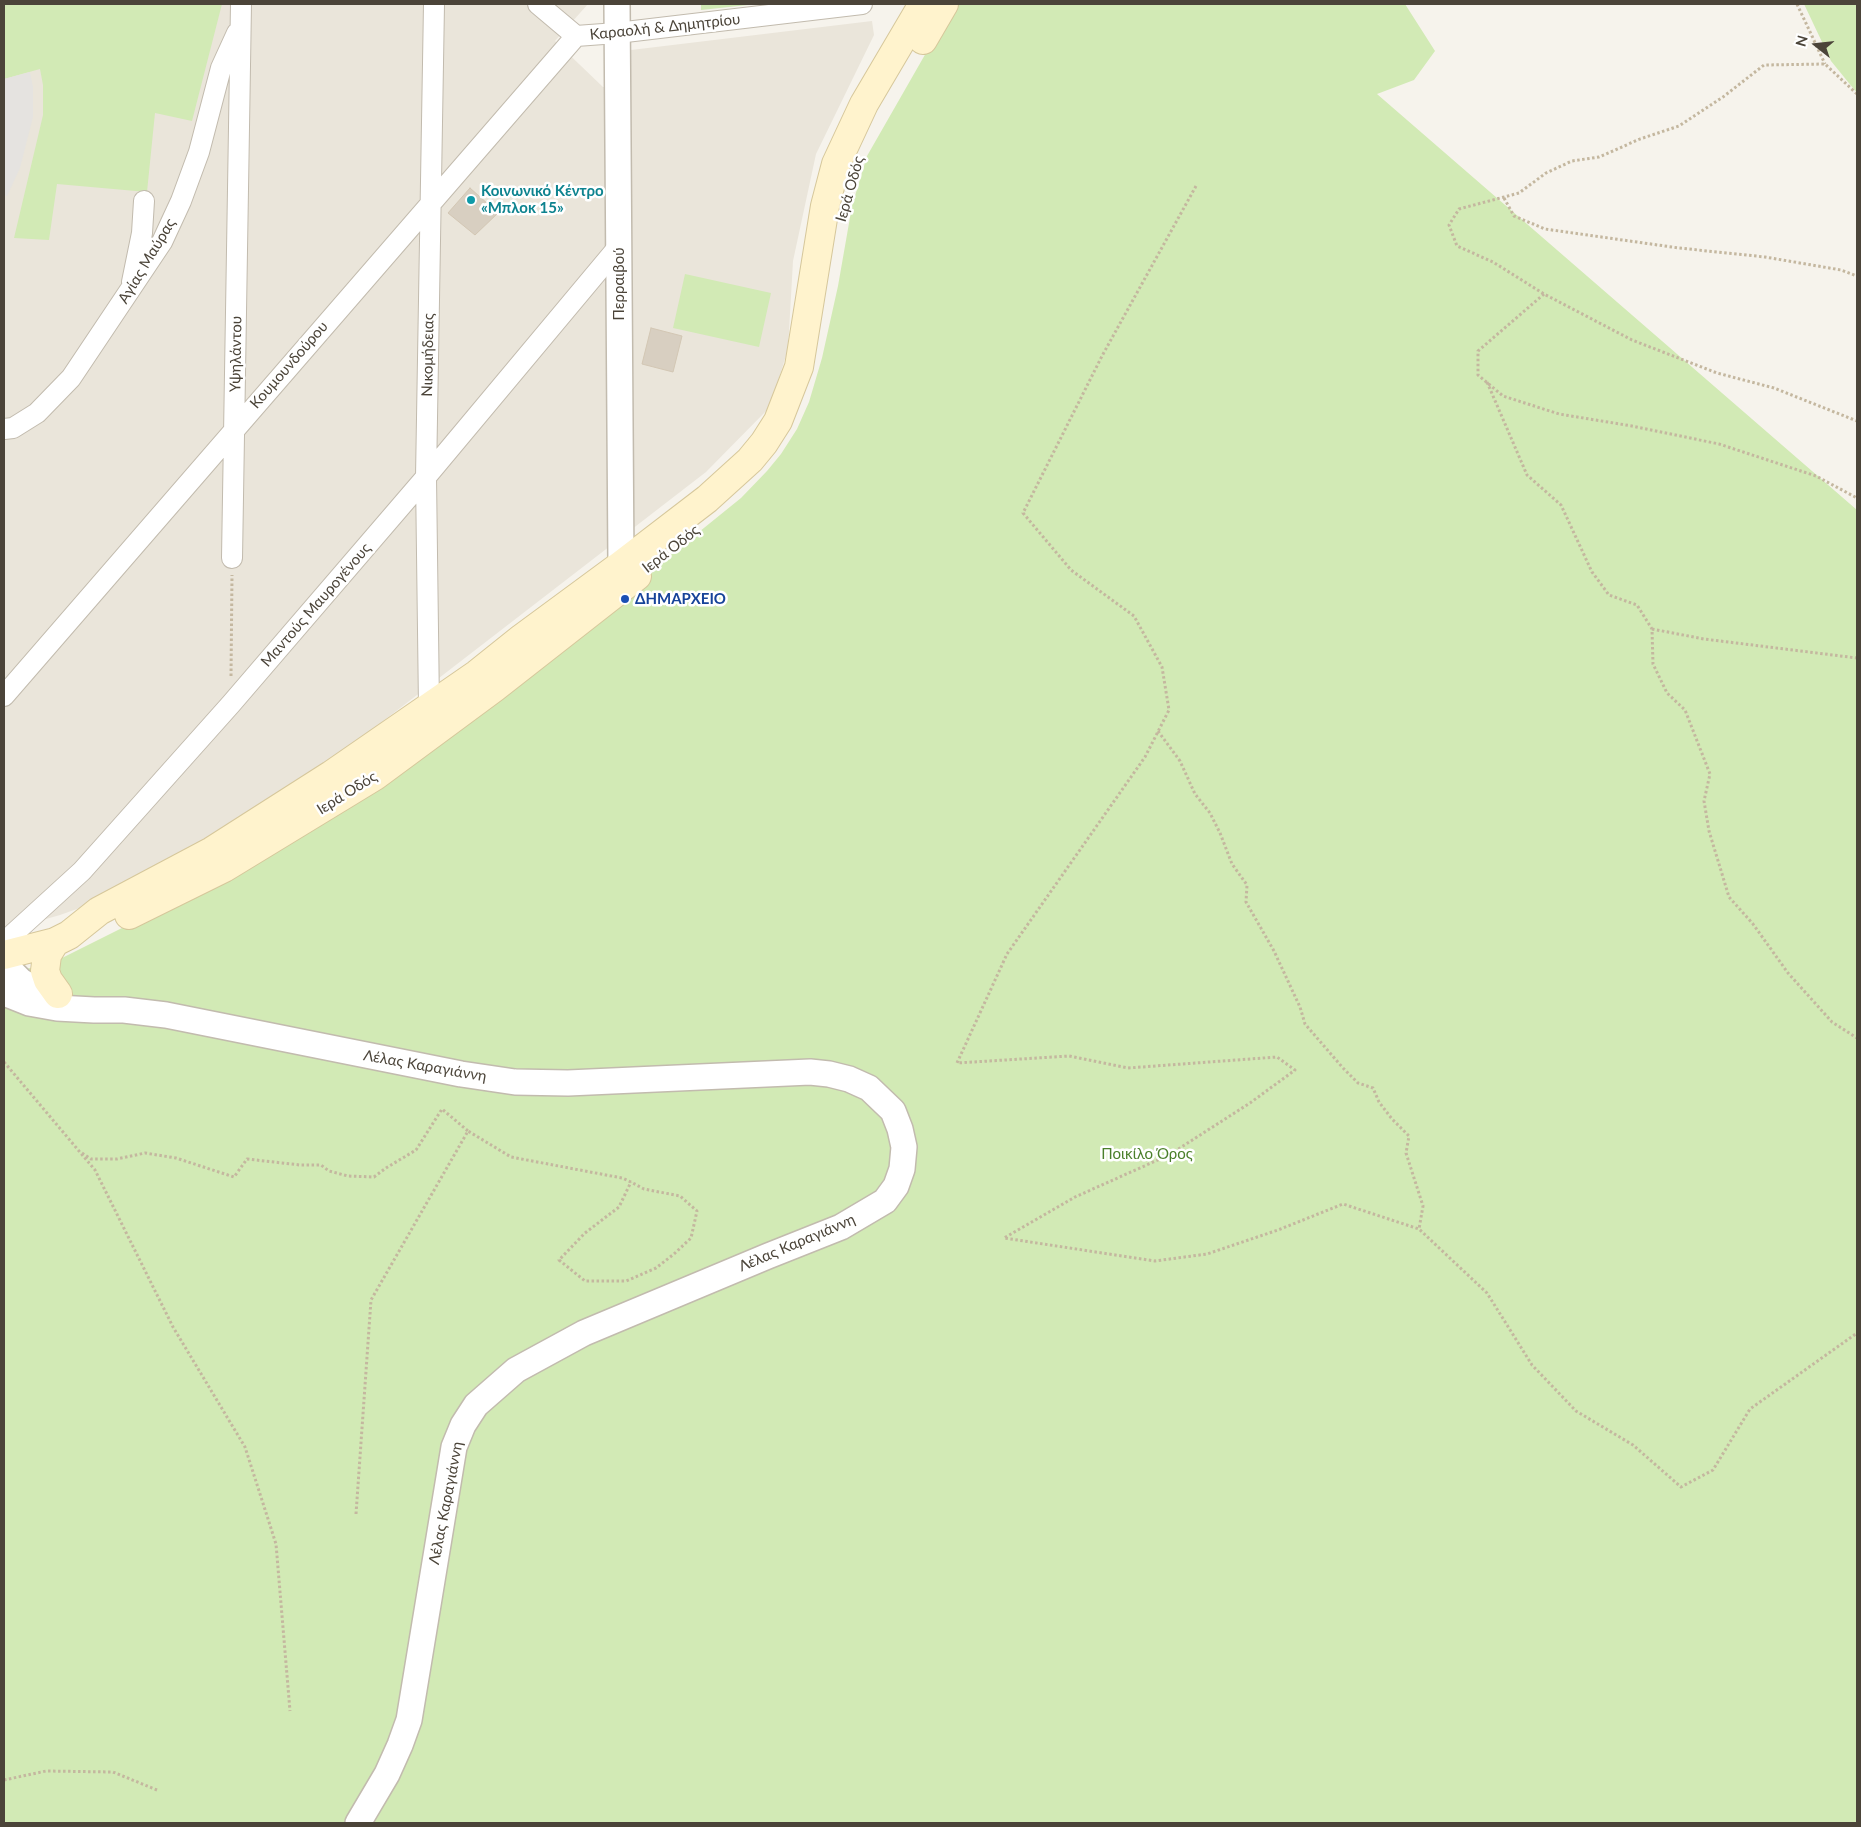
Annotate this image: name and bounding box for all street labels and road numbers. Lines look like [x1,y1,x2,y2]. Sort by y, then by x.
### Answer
street label: Καραολή & Δημητρίου [589,10,741,44]
street label: Ιερά Οδός [832,154,868,224]
street label: Αγίας Μαύρας [115,215,179,307]
street label: Περραιβού [610,248,628,320]
street label: Νικομήδειας [418,313,438,397]
street label: Υψηλάντου [226,316,246,392]
street label: Κουμουνδούρου [246,318,332,412]
street label: Ιερά Οδός [639,521,703,577]
street label: Μαντούς Μαυρογένους [257,539,375,671]
street label: Ιερά Οδός [314,767,380,819]
street label: Λέλας Καραγιάννη [362,1046,488,1086]
street label: Λέλας Καραγιάννη [736,1210,858,1276]
street label: Λέλας Καραγιάννη [425,1440,467,1566]

